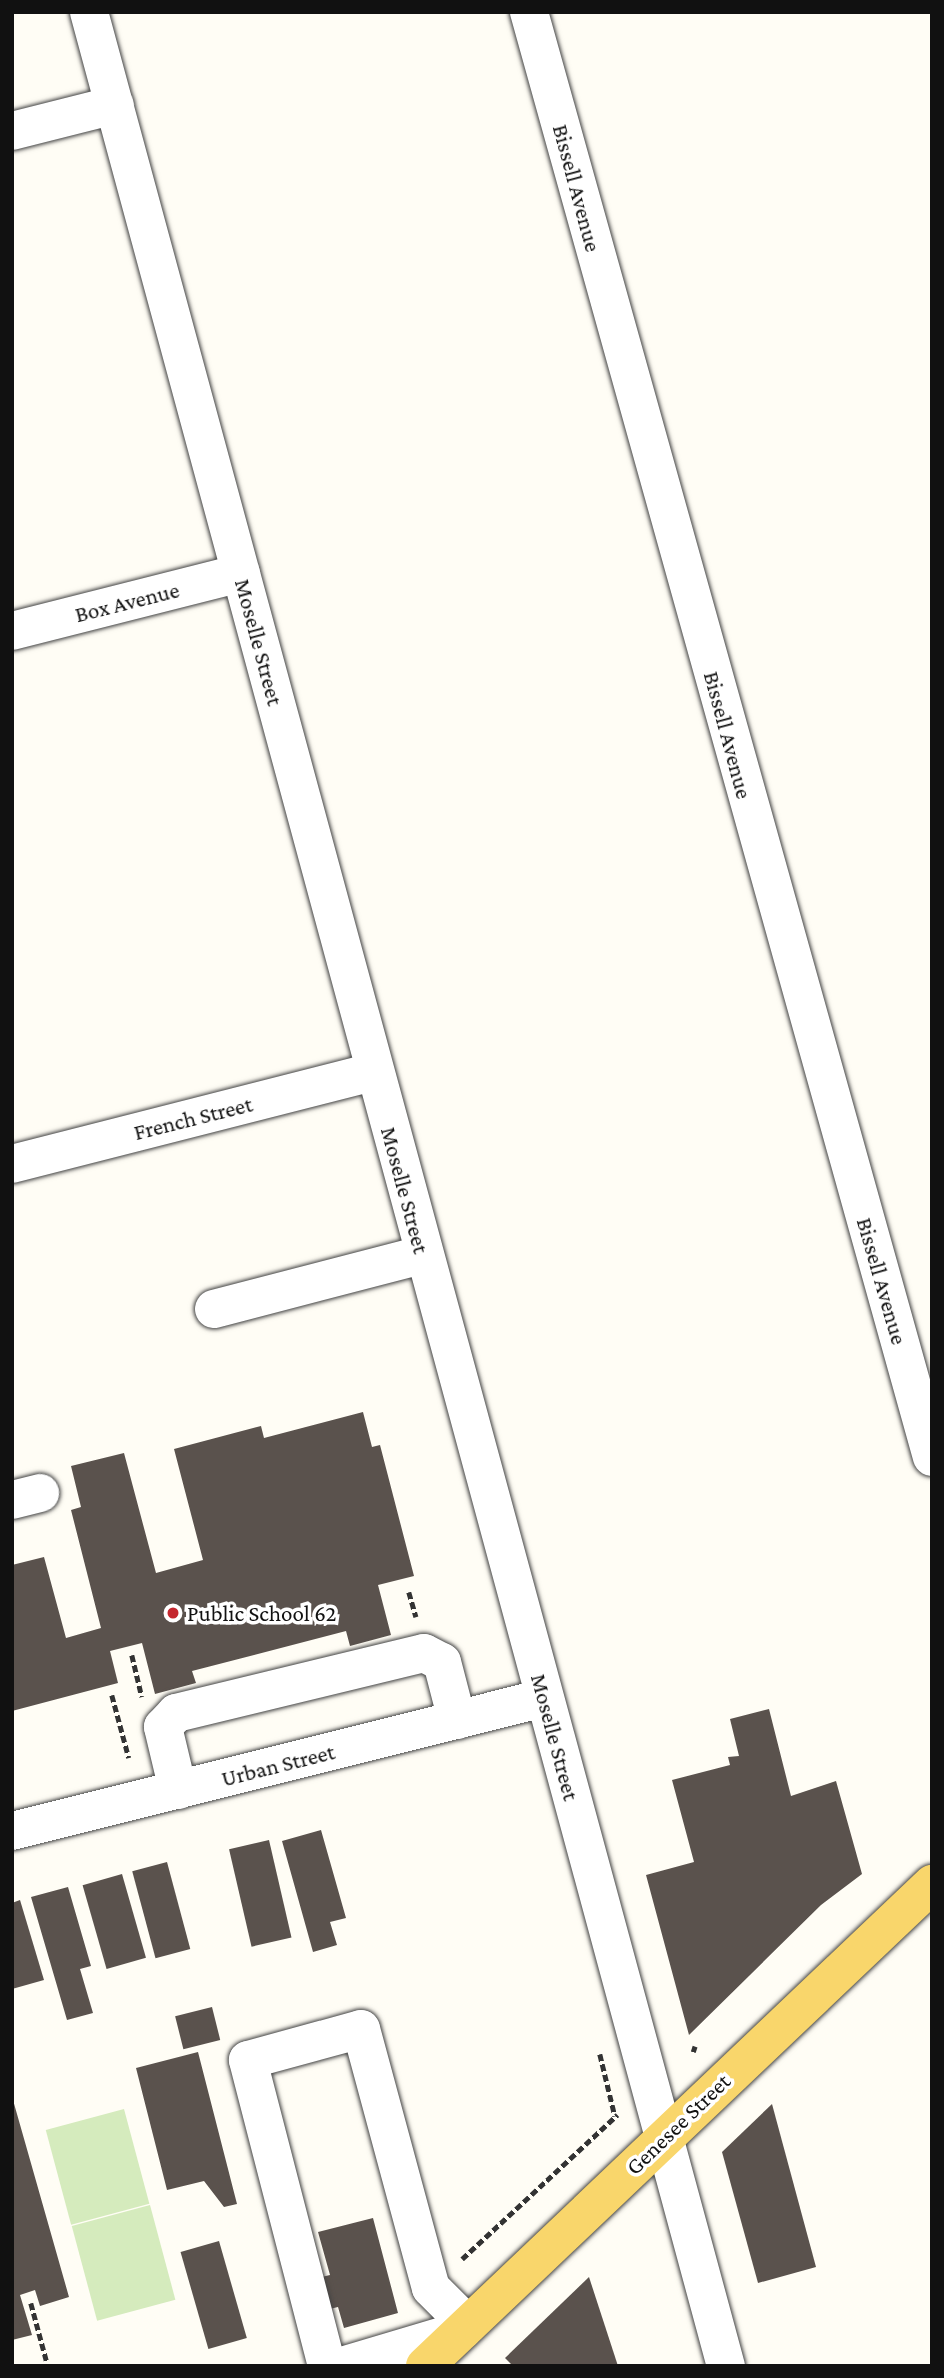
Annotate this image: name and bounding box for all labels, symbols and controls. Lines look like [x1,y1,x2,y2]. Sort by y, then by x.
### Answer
street label: Bissell Avenue [547,121,607,255]
street label: Box Avenue [72,576,182,628]
street label: Moselle Street [229,576,289,708]
street label: Bissell Avenue [698,668,758,802]
street label: French Street [131,1090,255,1146]
street label: Moselle Street [375,1124,435,1256]
street label: Bissell Avenue [851,1214,913,1348]
place label: Public School 62 [187,1599,336,1627]
marker: Public School 62 [165,1605,181,1621]
street label: Moselle Street [525,1671,585,1803]
street label: Urban Street [218,1738,338,1792]
street label: Genesee Street [620,2067,736,2181]

